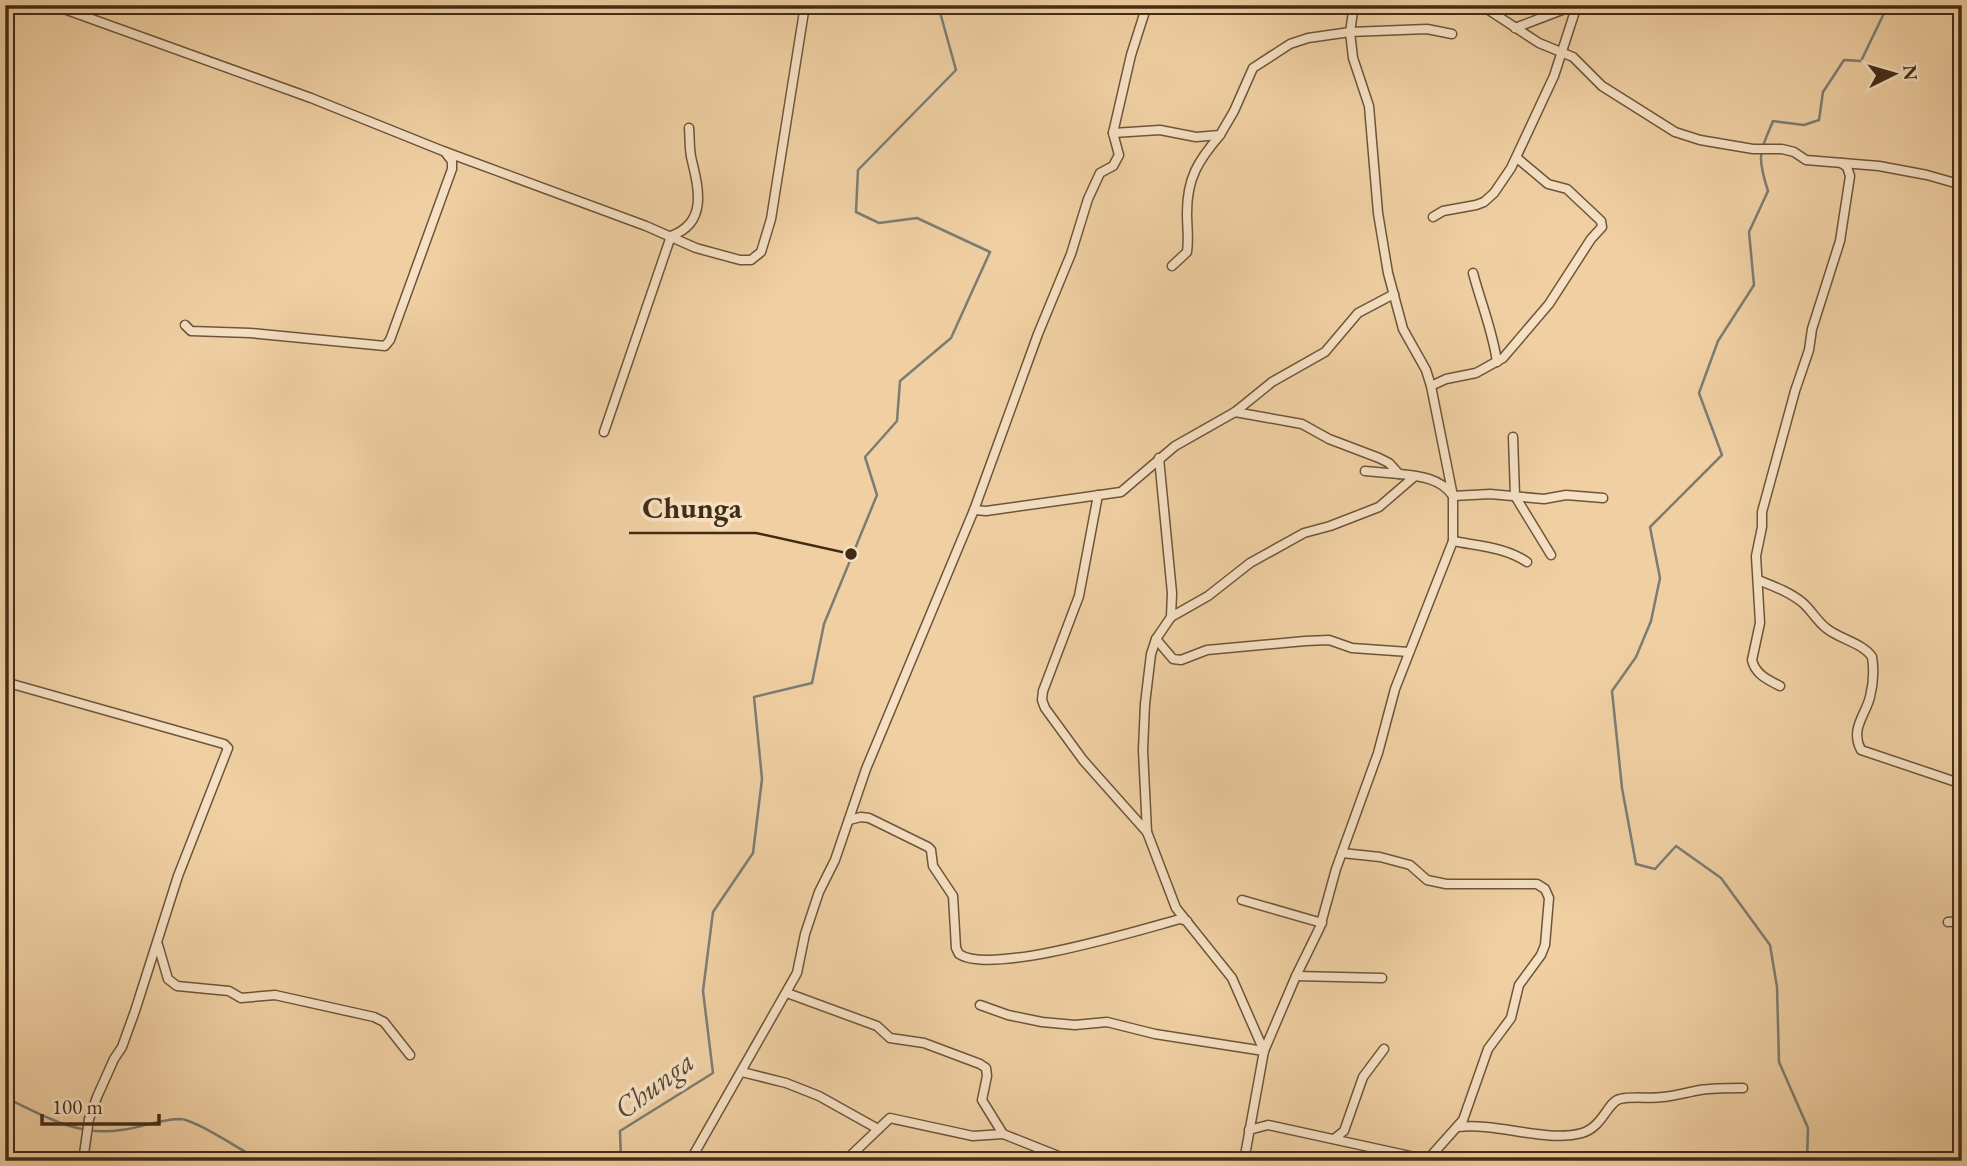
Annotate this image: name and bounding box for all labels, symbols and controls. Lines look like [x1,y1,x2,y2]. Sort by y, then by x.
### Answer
north arrow [1858,38,1928,108]
text: N [1897,64,1924,82]
callout: Chunga [629,482,756,533]
text: Chunga [642,488,743,527]
water label: Chunga [606,1042,702,1127]
scale bar [42,1082,159,1126]
text: 100 m [52,1093,103,1120]

